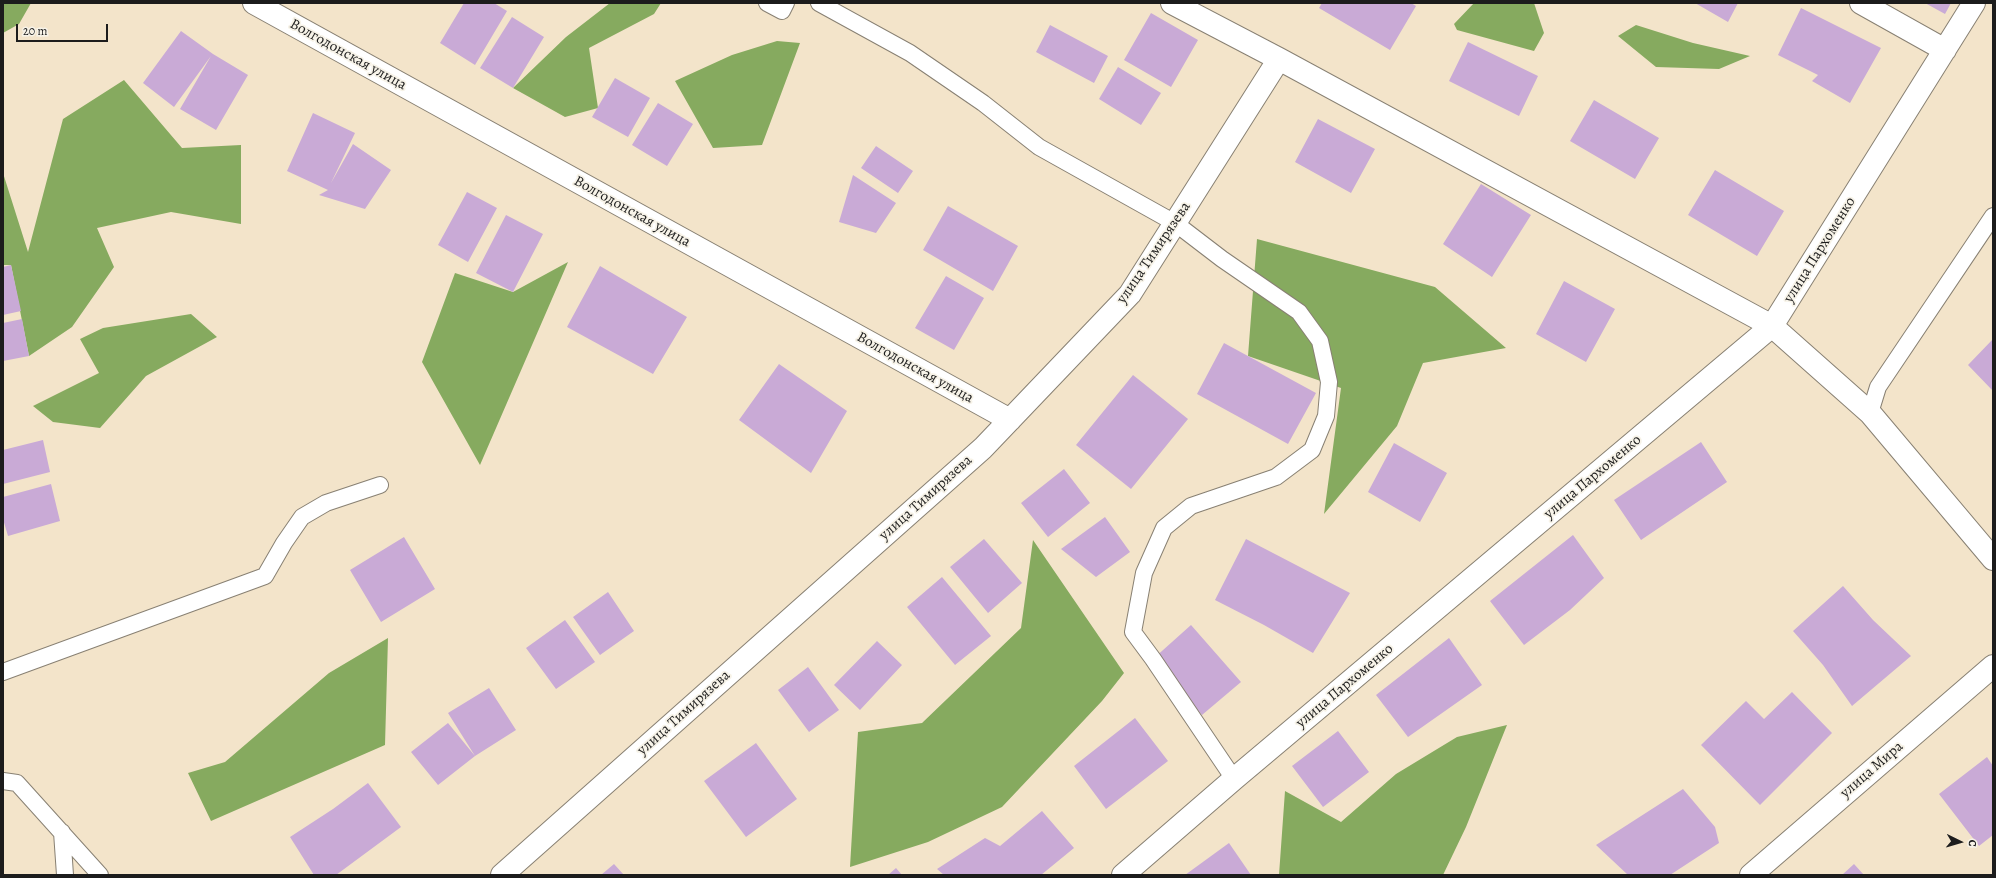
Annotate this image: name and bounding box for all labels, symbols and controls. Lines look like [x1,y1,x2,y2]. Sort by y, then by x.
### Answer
street label: Волгодонская улица [286,15,410,95]
scale bar [18,16,110,42]
text: 20 m [23,23,47,39]
street label: Волгодонская улица [570,172,694,252]
street label: улица Пархоменко [1780,194,1860,306]
street label: улица Тимирязева [1113,199,1195,307]
street label: Волгодонская улица [853,328,977,408]
street label: улица Пархоменко [1541,431,1645,523]
street label: улица Тимирязева [876,452,976,544]
street label: улица Пархоменко [1293,640,1397,732]
street label: улица Тимирязева [634,667,734,759]
street label: улица Мира [1837,738,1907,802]
north arrow [1940,822,1980,862]
text: С [1965,839,1980,847]

